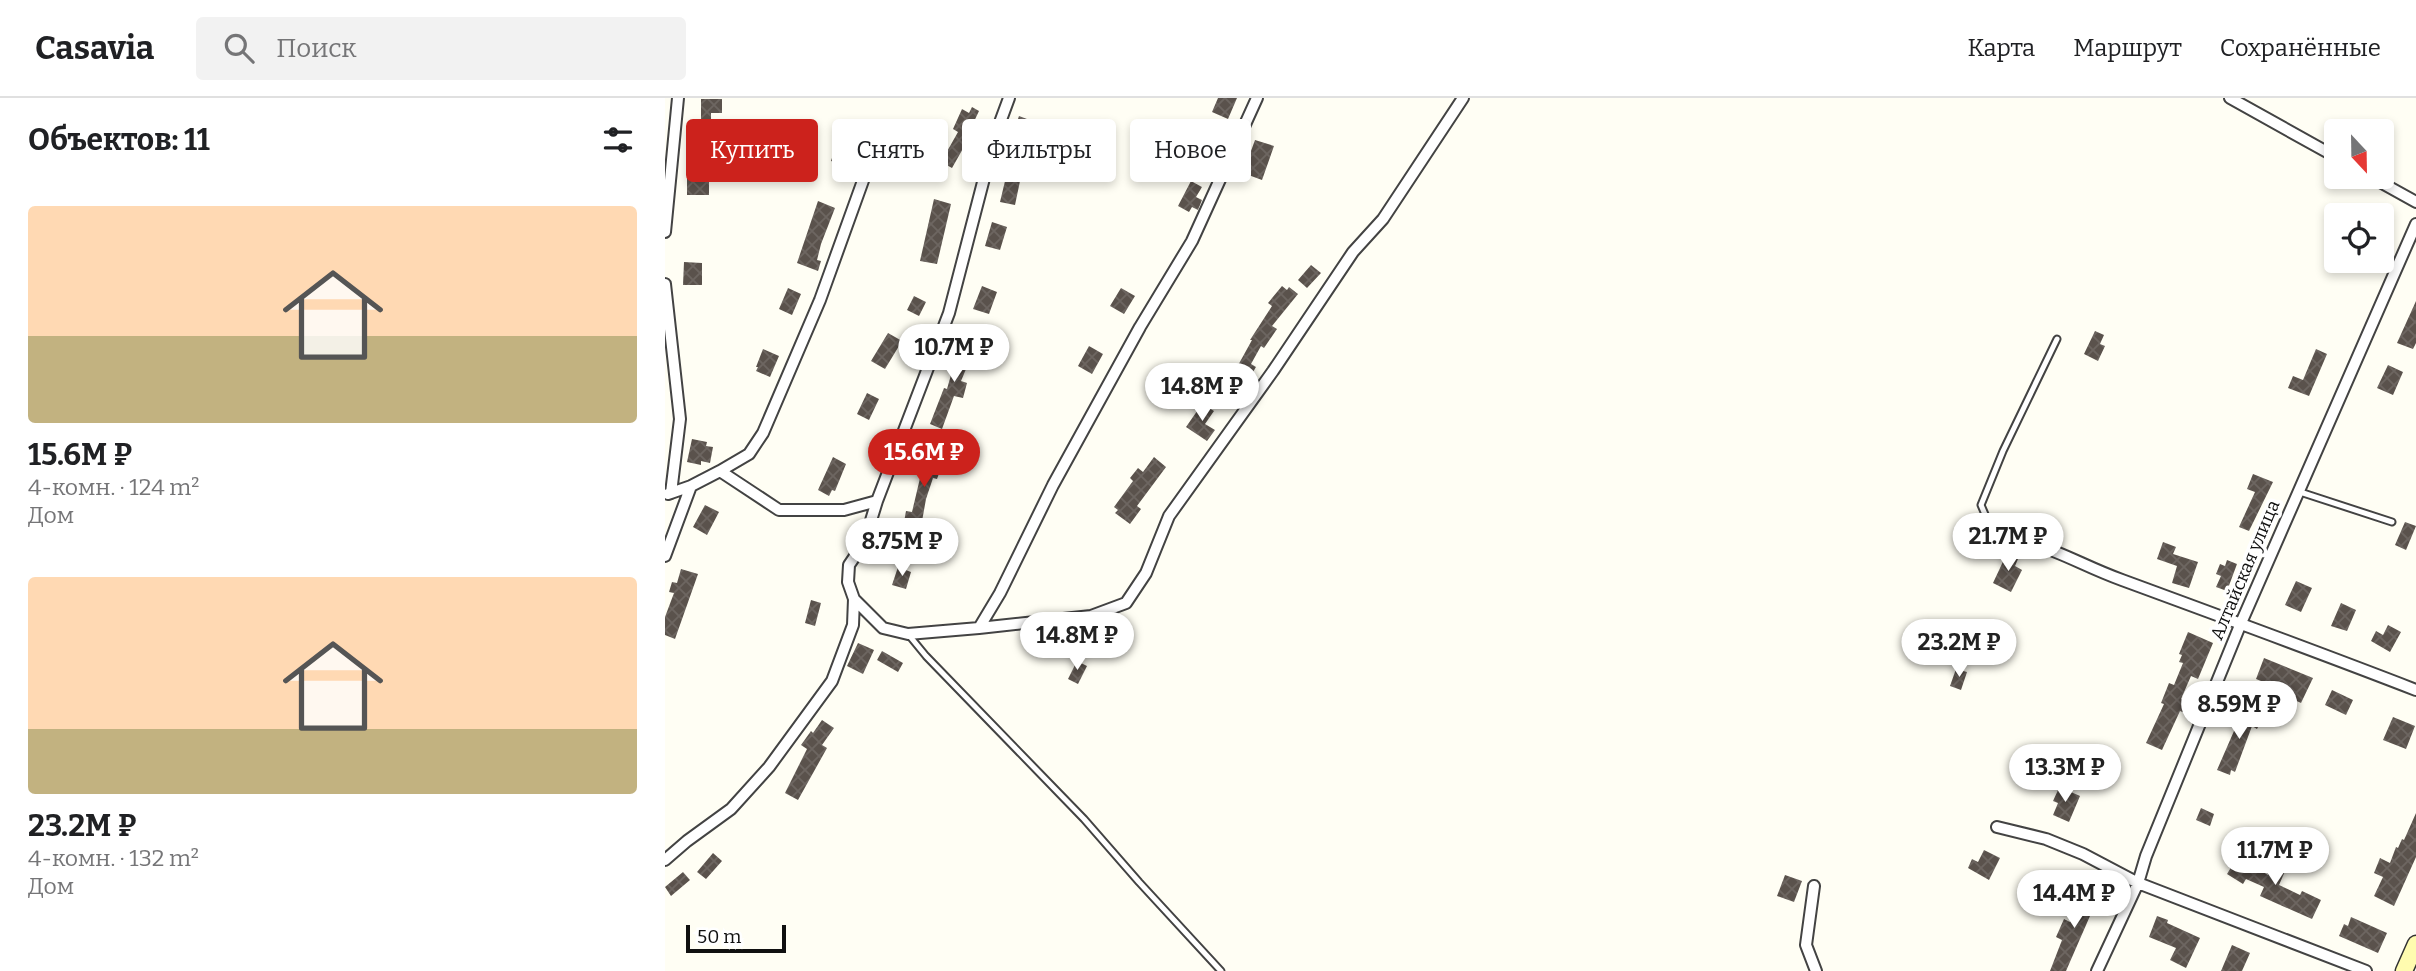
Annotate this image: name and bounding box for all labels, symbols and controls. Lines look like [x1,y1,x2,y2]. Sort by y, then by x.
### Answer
search box [196,17,686,80]
text: Casavia [35,28,154,68]
icon: search [220,29,258,67]
text: Поиск [276,33,357,64]
text: Карта [1967,34,2035,62]
text: Маршрут [2073,34,2182,62]
text: Сохранённые [2220,34,2381,62]
chip: Купить [686,119,818,182]
chip: Снять [832,119,948,182]
chip: Фильтры [962,119,1116,182]
chip: Новое [1130,119,1251,182]
north arrow [2324,119,2394,189]
map controls [2324,119,2394,273]
icon: filters [599,121,637,159]
text: Объектов: 11 [28,122,210,158]
button: locate [2324,203,2394,273]
icon: home [270,252,396,378]
pin: 10.7M ₽ [889,324,1019,384]
text: 10.7M ₽ [914,333,994,361]
pin: 14.8M ₽ [1137,364,1267,423]
text: 14.8M ₽ [1161,372,1243,400]
pin: 15.6M ₽ [859,430,989,489]
text: 15.6M ₽ [28,437,132,473]
text: 15.6M ₽ [884,438,964,466]
text: 4-комн. · 124 m² [28,473,199,501]
street label: Алтайская улица [2206,497,2284,643]
text: Дом [28,501,74,529]
pin: 21.7M ₽ [1943,514,2073,573]
pin: 8.75M ₽ [837,518,967,578]
text: 21.7M ₽ [1969,522,2047,550]
text: 8.75M ₽ [861,527,943,555]
pin: 14.8M ₽ [1012,612,1142,672]
pin: 23.2M ₽ [1894,620,2024,679]
text: 14.8M ₽ [1036,621,1118,649]
icon: home [270,623,396,749]
text: 23.2M ₽ [1917,628,2001,656]
pin: 8.59M ₽ [2174,682,2304,741]
text: 8.59M ₽ [2197,690,2281,718]
pin: 13.3M ₽ [2000,744,2130,804]
text: 13.3M ₽ [2025,753,2105,781]
text: 23.2M ₽ [28,808,136,844]
pin: 11.7M ₽ [2210,828,2340,887]
text: 11.7M ₽ [2237,836,2313,864]
text: 4-комн. · 132 m² [28,844,199,872]
pin: 14.4M ₽ [2009,870,2139,930]
text: Дом [28,872,74,900]
text: 14.4M ₽ [2033,879,2115,907]
scale bar [686,922,786,954]
text: 50 m [697,925,741,948]

